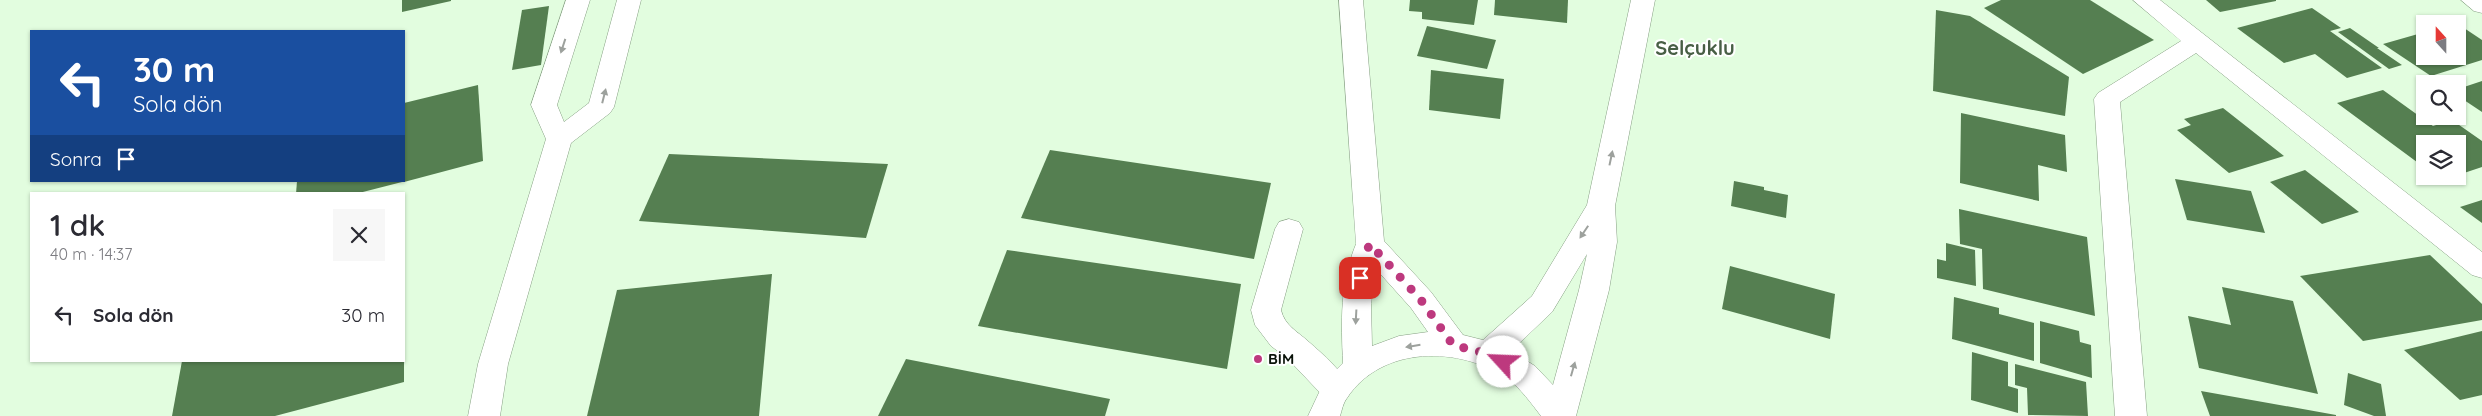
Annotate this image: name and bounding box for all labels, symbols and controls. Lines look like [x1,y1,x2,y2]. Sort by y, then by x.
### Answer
north arrow [2416,15,2466,65]
map controls [2416,15,2466,185]
district label: Selçuklu [1655,35,1735,60]
one-way arrow [559,39,566,54]
text: 30 m [133,47,215,91]
icon: left [50,50,115,115]
button: search [2416,75,2466,125]
one-way arrow [600,89,608,104]
text: Sola dön [133,90,222,118]
button: layers [2416,135,2466,185]
icon: arrive [112,145,140,173]
text: Sonra [50,147,102,171]
one-way arrow [1607,150,1615,166]
text: 1 dk [50,206,105,244]
button: close [333,209,385,261]
one-way arrow [1579,225,1588,239]
text: 40 m · 14:37 [50,244,132,264]
pin [1339,257,1381,299]
icon: arrive [1346,264,1374,292]
icon: left [50,301,78,329]
text: Sola dön [93,303,174,327]
text: 30 m [341,303,385,327]
one-way arrow [1352,310,1360,326]
position arrow [1476,335,1528,387]
one-way arrow [1405,342,1421,350]
place label: BİM [1268,349,1294,368]
marker: BİM [1252,353,1264,365]
one-way arrow [1570,362,1578,377]

